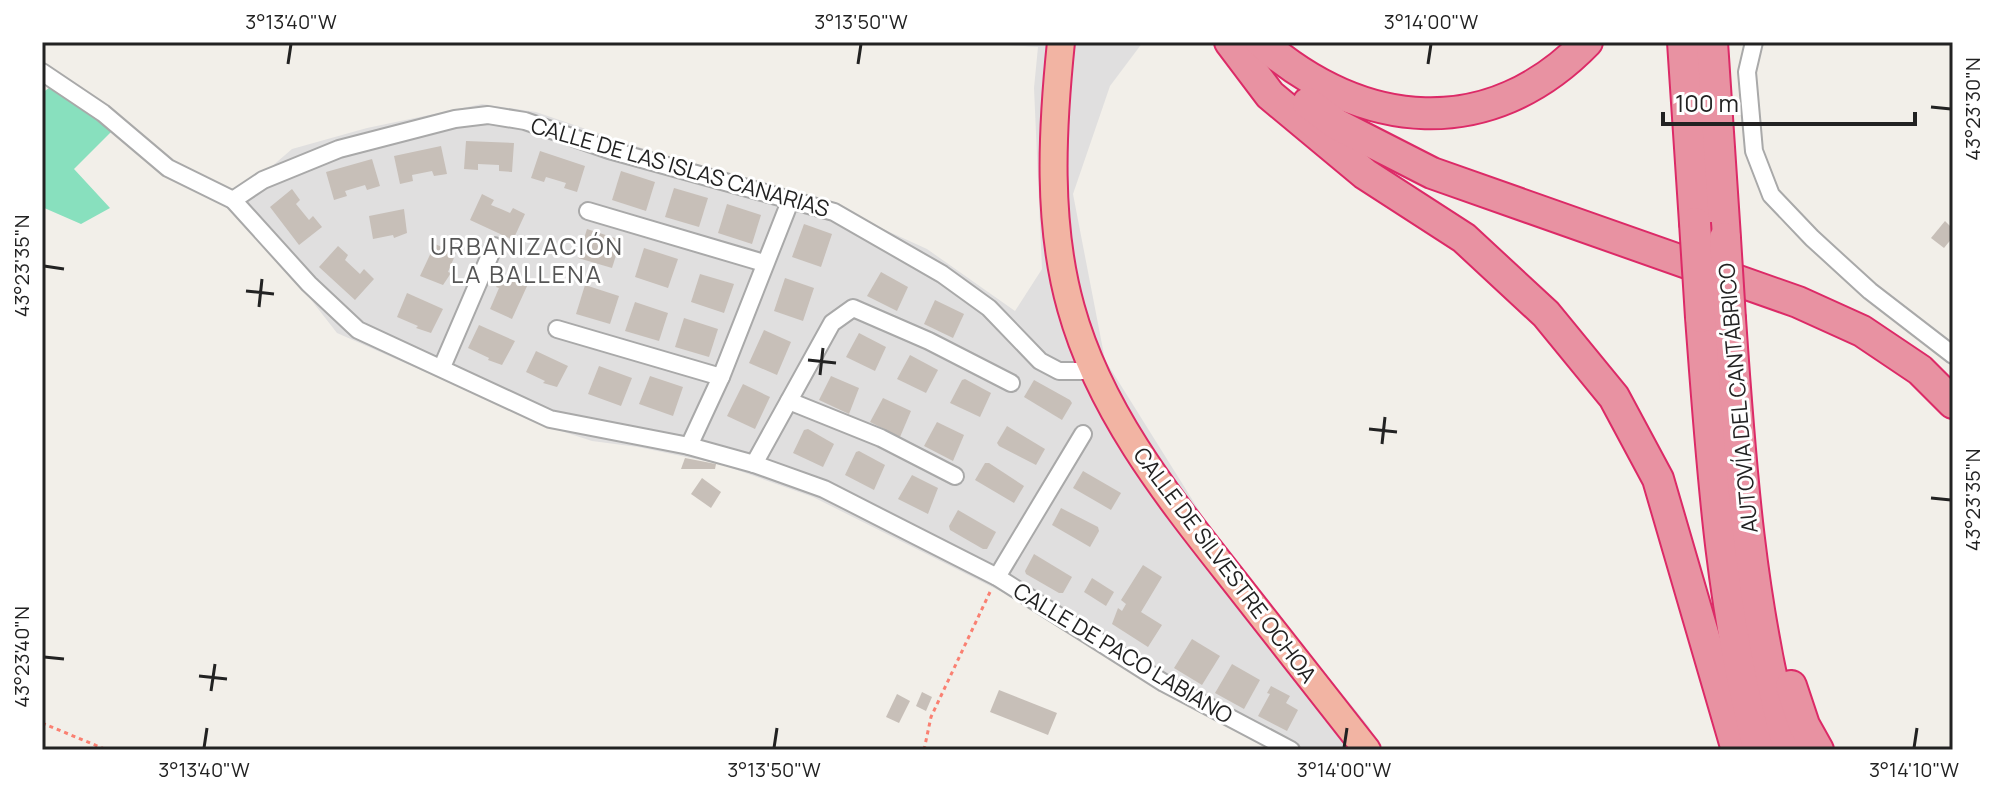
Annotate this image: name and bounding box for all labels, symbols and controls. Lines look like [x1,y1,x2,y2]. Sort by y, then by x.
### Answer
text: 3°13'40"W [245,8,337,35]
text: 3°13'50"W [814,8,908,35]
text: 3°14'00"W [1384,8,1478,35]
text: 43°23'30"N [1959,57,1986,161]
scale bar [1663,76,1915,126]
text: 100 m [1675,86,1739,119]
street label: CALLE DE LAS ISLAS CANARIAS [527,110,833,224]
text: 43°23'35"N [8,215,35,317]
district label: URBANIZACIÓN LA BALLENA [430,229,624,290]
street label: AUTOVÍA DEL CANTÁBRICO [1711,262,1765,534]
street label: CALLE DE SILVESTRE OCHOA [1127,441,1323,689]
text: 43°23'35"N [1959,449,1986,551]
street label: CALLE DE PACO LABIANO [1008,576,1238,730]
text: 43°23'40"N [8,606,35,708]
text: 3°13'40"W [158,756,250,783]
text: 3°13'50"W [727,756,821,783]
text: 3°14'00"W [1297,756,1391,783]
text: 3°14'10"W [1869,756,1959,783]

